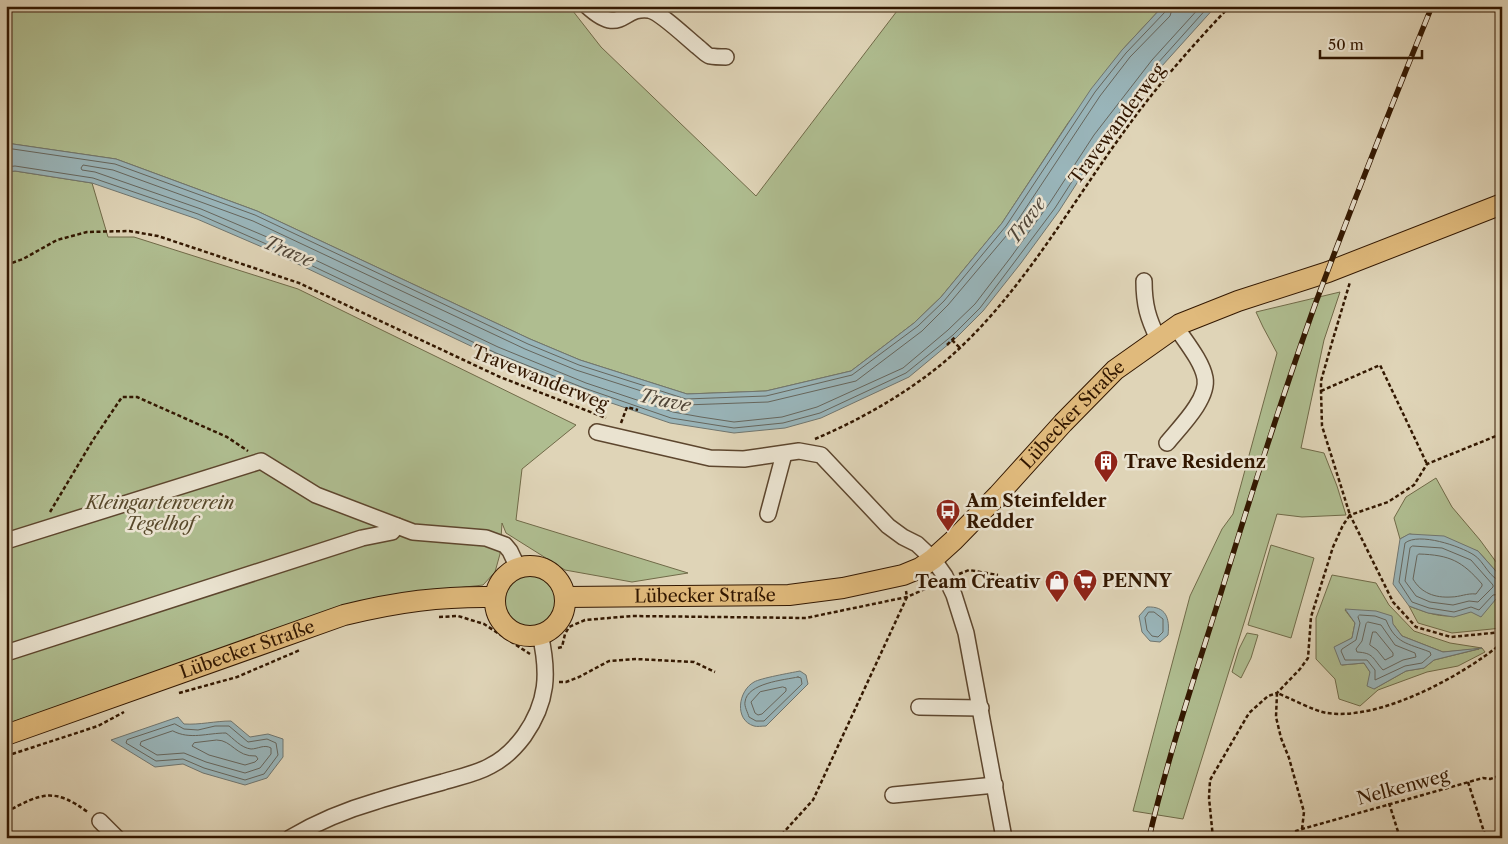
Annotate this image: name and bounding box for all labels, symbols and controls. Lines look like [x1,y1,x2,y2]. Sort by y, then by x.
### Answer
scale bar [1320,28,1423,60]
text: 50 m [1328,35,1364,54]
street label: Travewanderweg [1064,59,1170,189]
water label: Trave [1002,192,1051,248]
water label: Trave [260,231,318,273]
street label: Travewanderweg [468,341,612,416]
street label: Lübecker Straße [1016,356,1129,474]
water label: Trave [637,384,693,417]
building icon: Trave Residenz [1093,449,1119,483]
place label: Trave Residenz [1124,451,1266,473]
place label: Am Steinfelder Redder [965,490,1107,533]
park label: Kleingartenverein Tegelhof [84,492,234,535]
bus stop icon: Am Steinfelder Redder [935,498,961,532]
supermarket icon: PENNY [1072,568,1098,602]
shop icon: Team Creativ [1044,569,1070,603]
place label: PENNY [1102,570,1173,592]
place label: Team Creativ [915,571,1041,593]
street label: Lübecker Straße [634,584,776,607]
street label: Lübecker Straße [177,615,318,683]
street label: Nelkenweg [1355,764,1452,810]

